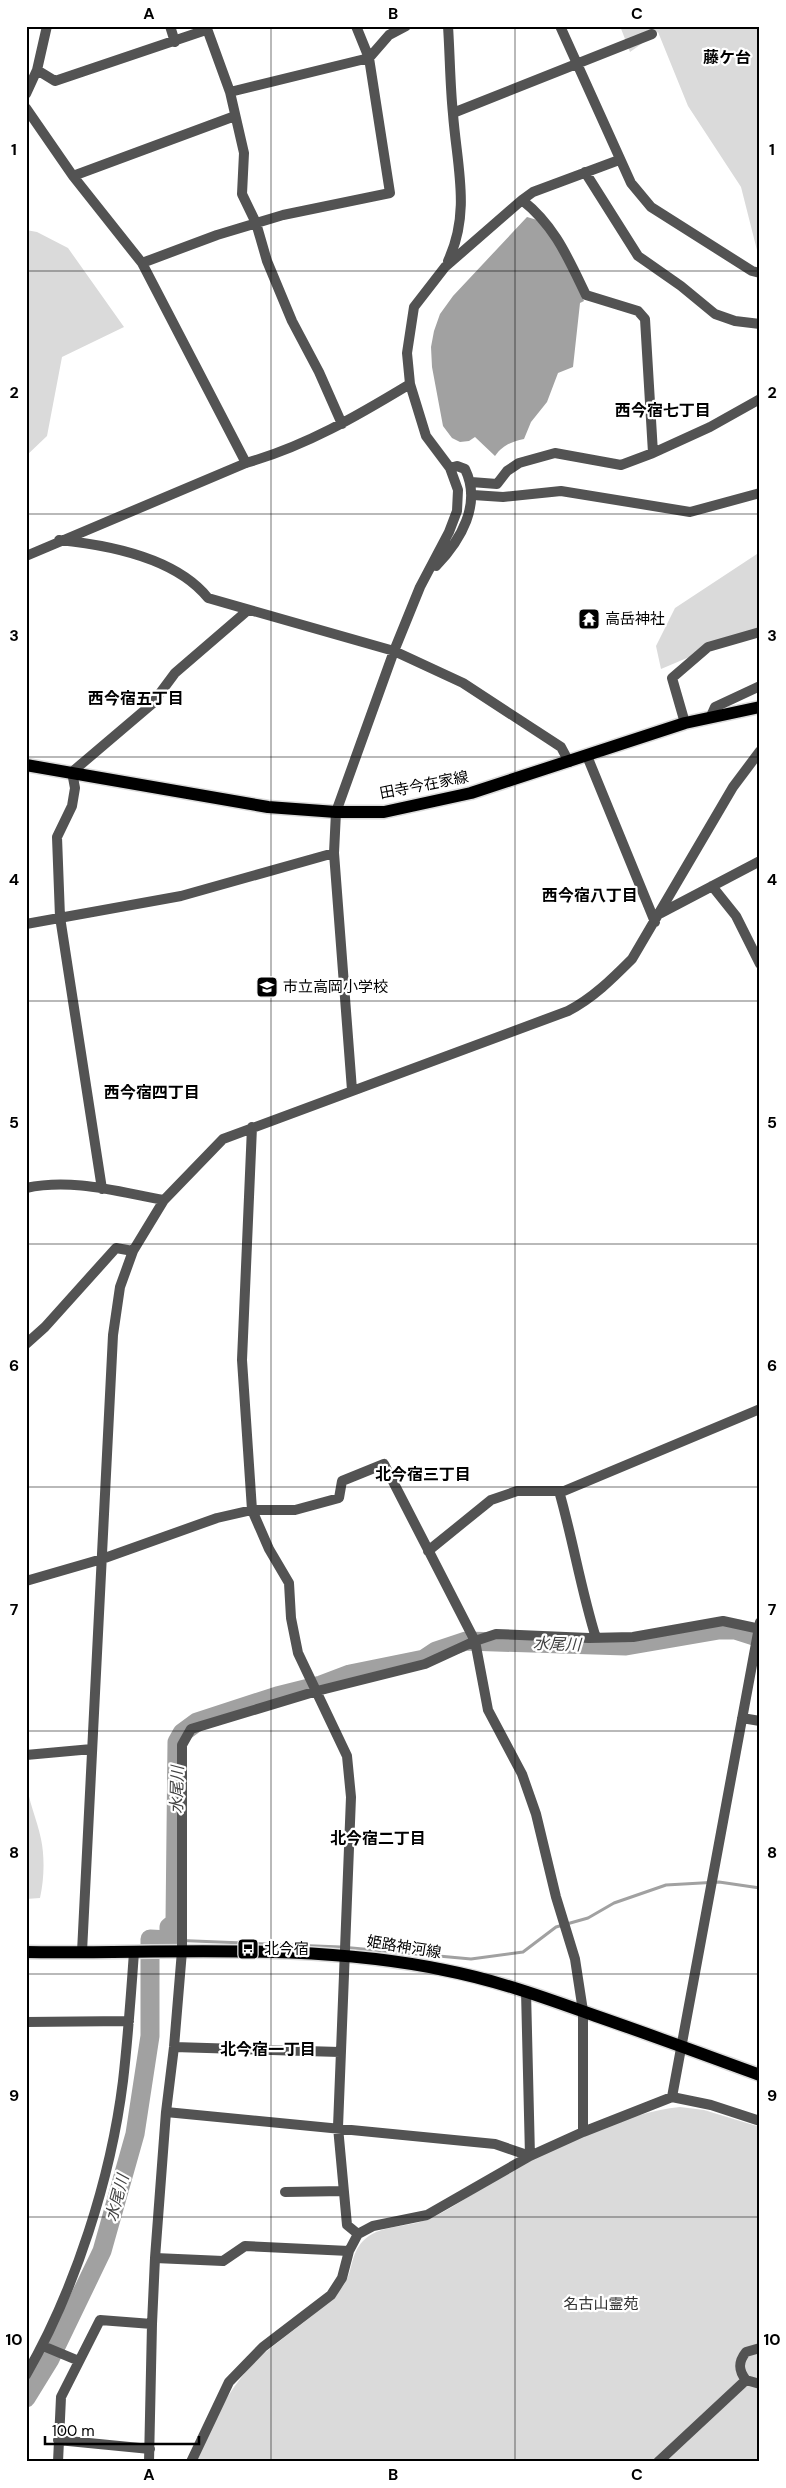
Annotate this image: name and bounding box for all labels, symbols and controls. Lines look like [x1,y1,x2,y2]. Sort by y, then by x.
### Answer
text: A [143,3,155,24]
text: B [388,3,398,24]
text: C [631,3,643,24]
district label: 藤ケ台 [703,47,751,68]
text: 1 [11,139,17,160]
text: 1 [769,139,775,160]
text: 2 [9,382,19,403]
text: 2 [767,382,777,403]
district label: 西今宿七丁目 [615,400,711,421]
temple icon: 高岳神社 [577,607,601,631]
place label: 高岳神社 [605,609,665,629]
text: 3 [9,625,19,646]
text: 3 [767,625,777,646]
district label: 西今宿五丁目 [88,688,184,709]
street label: 田寺今在家線 [378,767,470,803]
text: 4 [9,869,19,890]
text: 4 [767,869,777,890]
district label: 西今宿八丁目 [542,885,638,906]
school or university icon: 市立高岡小学校 [255,975,279,999]
place label: 市立高岡小学校 [283,977,388,997]
district label: 西今宿四丁目 [104,1082,200,1103]
text: 5 [9,1112,19,1133]
text: 5 [767,1112,777,1133]
text: 6 [9,1355,19,1376]
text: 6 [767,1355,777,1376]
district label: 北今宿三丁目 [375,1464,471,1485]
text: 7 [10,1599,19,1620]
text: 7 [768,1599,777,1620]
water label: 水尾川 [533,1633,583,1655]
water label: 水尾川 [166,1764,188,1814]
district label: 北今宿二丁目 [330,1828,426,1849]
text: 8 [9,1842,19,1863]
text: 8 [767,1842,777,1863]
street label: 姫路神河線 [365,1931,443,1963]
bus stop icon: 北今宿 [236,1937,260,1961]
place label: 北今宿 [264,1939,309,1959]
district label: 北今宿一丁目 [220,2039,316,2060]
text: 9 [9,2085,19,2106]
text: 9 [767,2085,777,2106]
water label: 水尾川 [101,2170,134,2224]
park label: 名古山霊苑 [563,2294,639,2314]
text: 10 [5,2329,23,2350]
text: 10 [763,2329,781,2350]
scale bar [45,2413,199,2445]
text: 100 m [52,2421,95,2441]
text: A [143,2464,155,2485]
text: B [388,2464,398,2485]
text: C [631,2464,643,2485]

